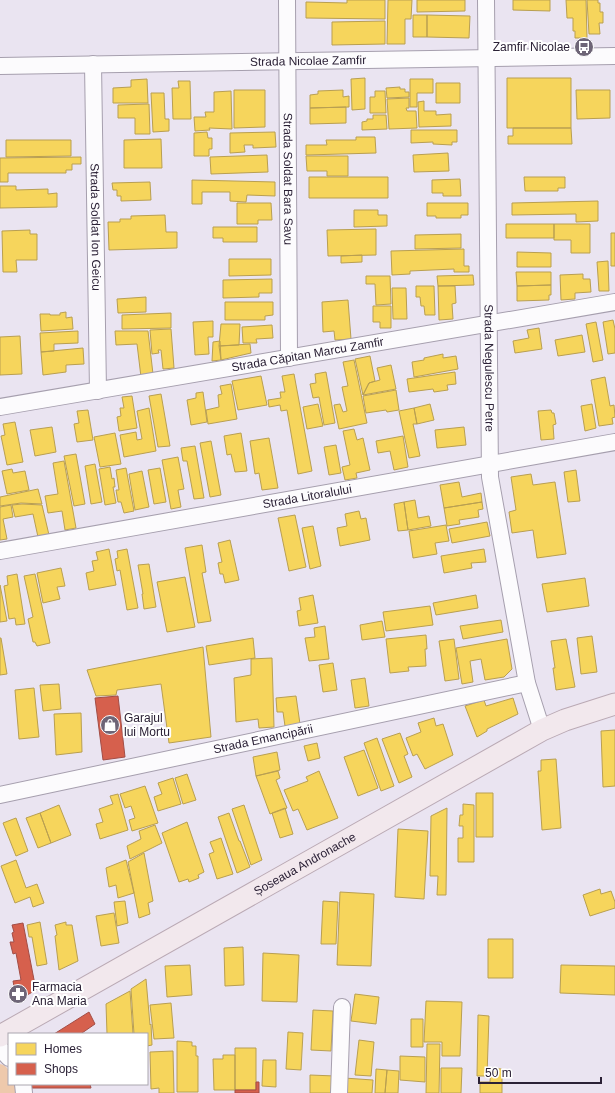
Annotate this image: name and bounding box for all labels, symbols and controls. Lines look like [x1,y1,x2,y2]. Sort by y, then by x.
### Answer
bus stop icon: Zamfir Nicolae [573,36,595,58]
place label: Zamfir Nicolae [493,40,570,54]
street label: Strada Nicolae Zamfir [250,53,366,69]
street label: Strada Soldat Bara Savu [281,113,295,245]
street label: Strada Soldat Ion Geicu [88,163,103,291]
street label: Strada Negulescu Petre [482,304,497,432]
street label: Strada Căpitan Marcu Zamfir [230,335,385,374]
street label: Strada Litoralului [262,482,353,511]
place label: Garajul lui Mortu [124,711,170,739]
shop icon: Garajul lui Mortu [99,714,121,736]
street label: Strada Emancipării [212,722,314,756]
street label: Șoseaua Andronache [251,829,359,898]
place label: Farmacia Ana Maria [32,980,87,1008]
pharmacy icon: Farmacia Ana Maria [7,983,29,1005]
legend [8,1033,148,1085]
text: Homes [44,1042,82,1056]
scale bar [479,1059,601,1085]
text: Shops [44,1062,78,1076]
text: 50 m [485,1066,512,1080]

